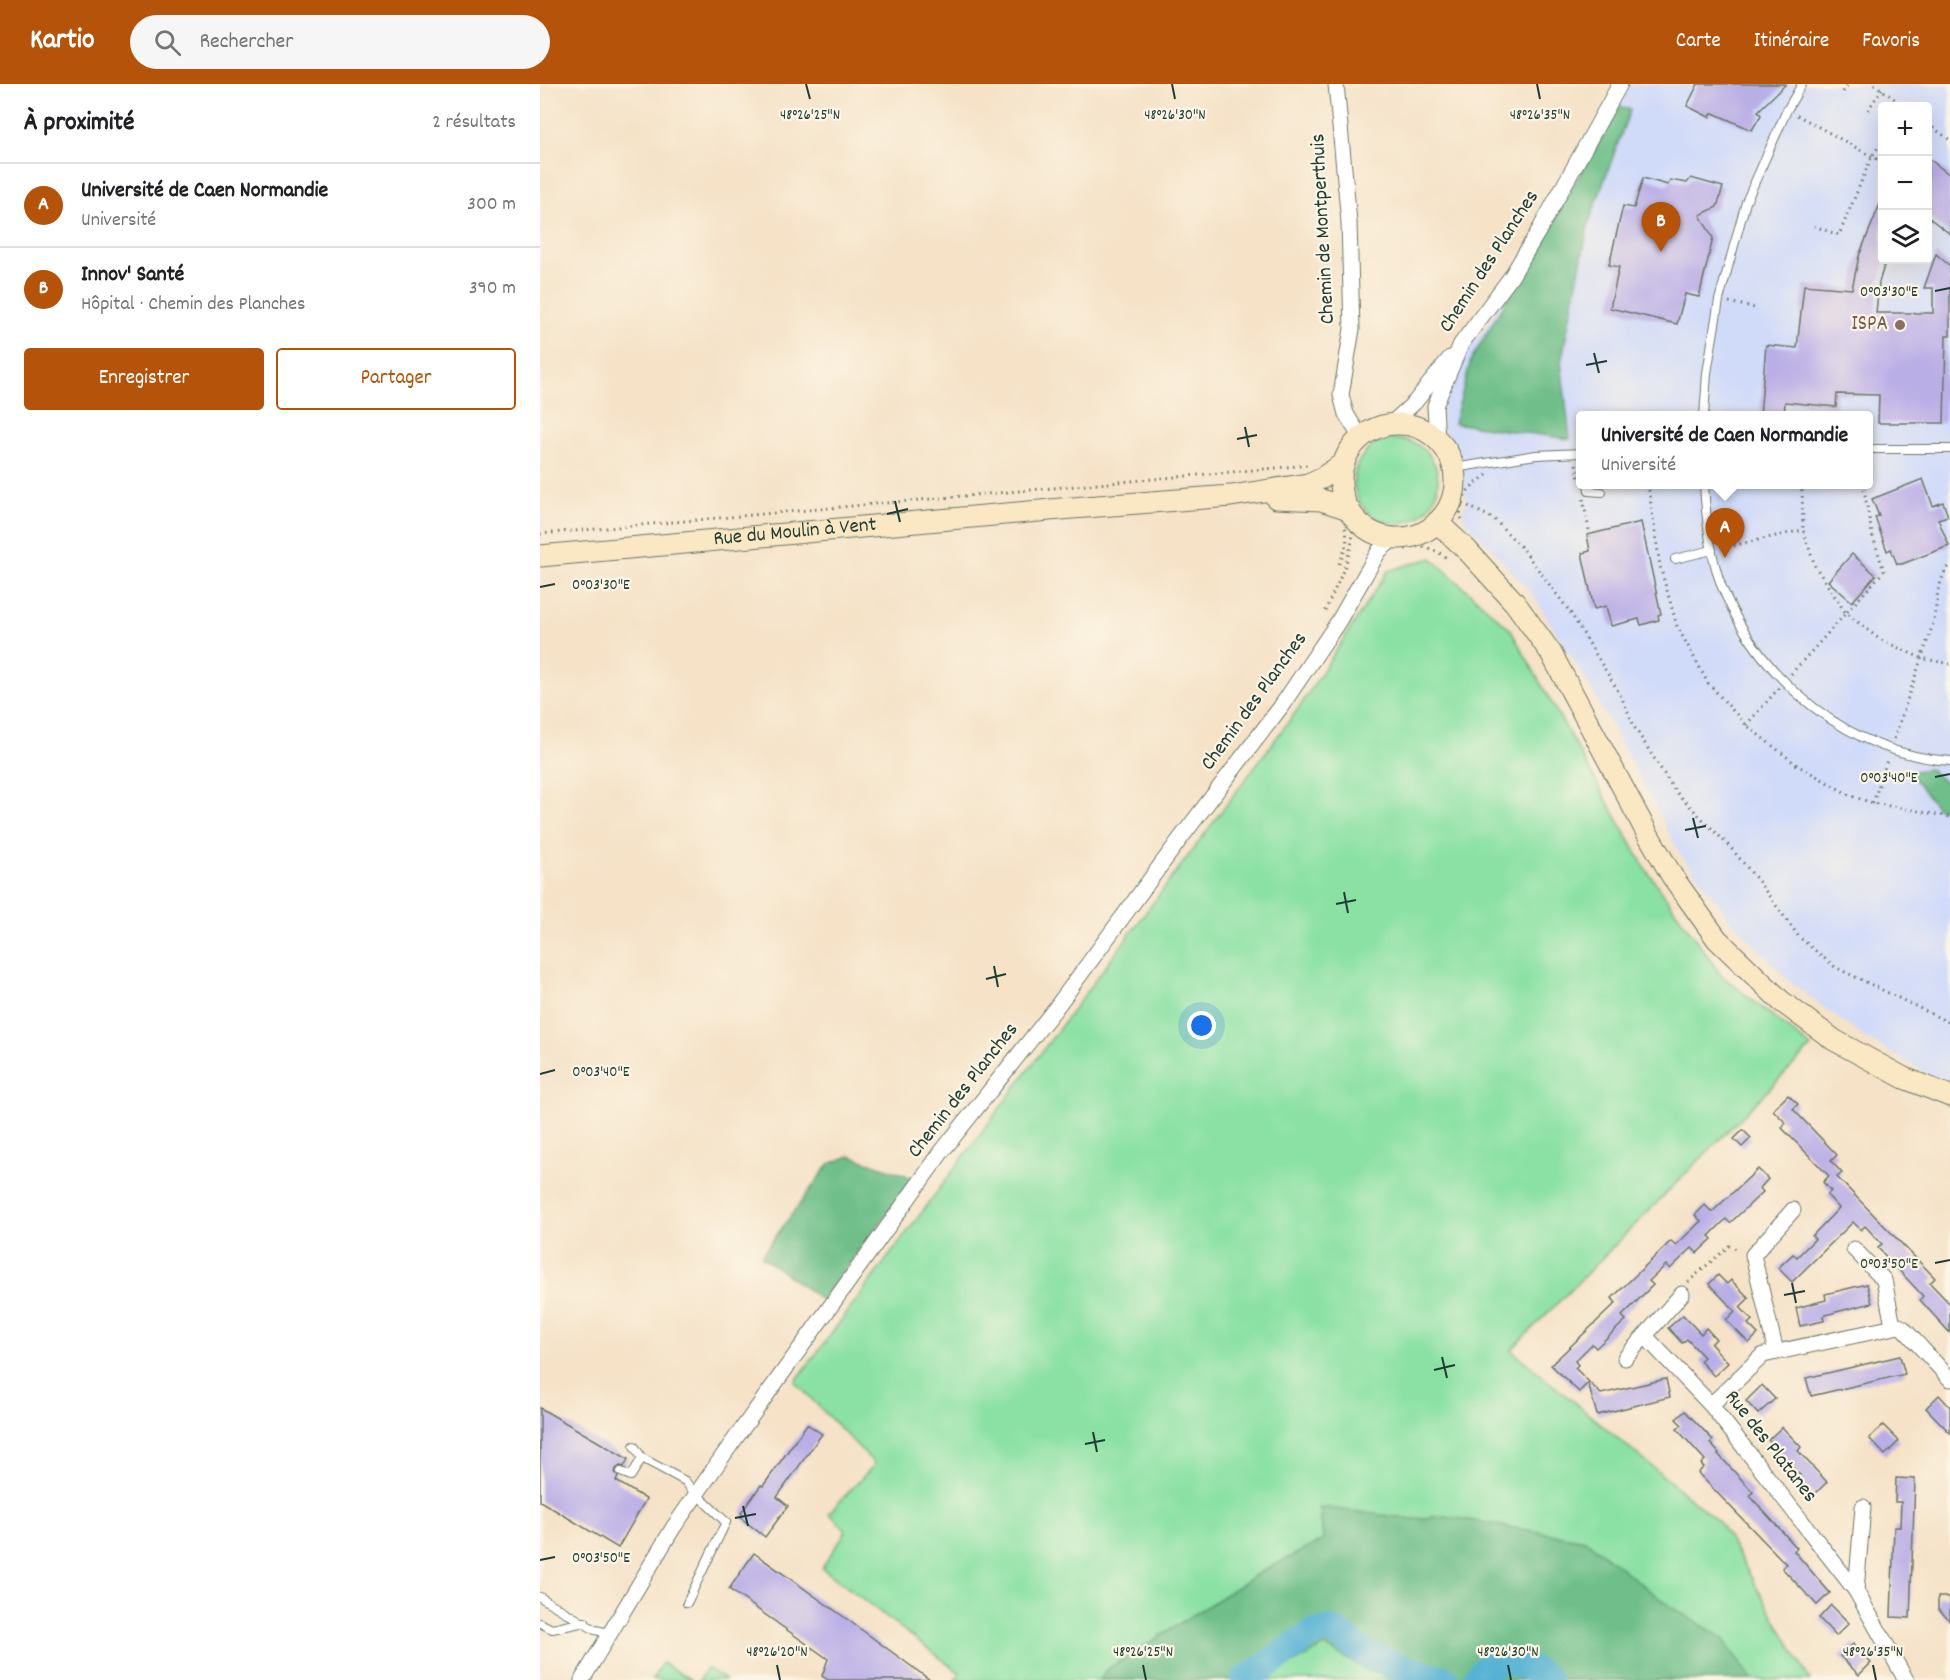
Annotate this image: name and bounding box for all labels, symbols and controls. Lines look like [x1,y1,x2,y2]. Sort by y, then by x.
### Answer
search box [130,15,550,69]
text: Kartio [30,22,94,62]
icon: search [151,26,184,59]
text: Rechercher [199,27,293,58]
text: Carte [1676,27,1721,57]
text: Itinéraire [1754,27,1829,57]
text: Favoris [1862,27,1920,57]
map controls [1878,102,1932,264]
button: + [1878,102,1932,156]
text: À proximité [24,105,134,142]
text: 48°26'25"N [780,105,840,127]
text: 48°26'30"N [1144,105,1206,127]
text: 48°26'35"N [1510,105,1570,127]
text: 2 résultats [432,109,516,137]
street label: Chemin de Montperthuis [1304,133,1344,325]
button: − [1878,156,1932,210]
text: Université de Caen Normandie [81,176,328,207]
street label: Chemin des Planches [1432,185,1548,339]
text: A [38,191,49,219]
text: 300 m [467,191,516,219]
pin: B [1642,202,1680,252]
text: Université [81,207,156,235]
button: layers [1878,210,1932,264]
text: Innov' Santé [81,260,184,291]
text: B [39,275,48,303]
text: 390 m [469,275,516,303]
text: 0°03'30"E [1860,282,1918,304]
text: Hôpital · Chemin des Planches [81,291,305,319]
place label: ISPA [1851,310,1888,340]
marker: ISPA [1893,318,1907,332]
button: Enregistrer [24,348,264,410]
button: Partager [276,348,516,410]
popup [1576,411,1873,489]
text: Université de Caen Normandie [1601,421,1848,452]
text: Université [1601,452,1676,480]
pin: A [1706,508,1744,558]
street label: Rue du Moulin à Vent [712,511,878,555]
text: 0°03'30"E [572,575,630,597]
street label: Chemin des Planches [1194,626,1316,778]
text: 0°03'40"E [1860,768,1918,790]
your location [1187,1011,1216,1040]
street label: Chemin des Planches [901,1017,1027,1165]
text: 0°03'40"E [572,1062,630,1084]
text: 0°03'50"E [1860,1254,1918,1276]
street label: Rue des Platanes [1716,1384,1824,1510]
text: 0°03'50"E [572,1548,630,1570]
text: 48°26'20"N [746,1642,808,1664]
text: 48°26'25"N [1113,1642,1173,1664]
text: 48°26'30"N [1477,1642,1539,1664]
text: 48°26'35"N [1843,1642,1903,1664]

